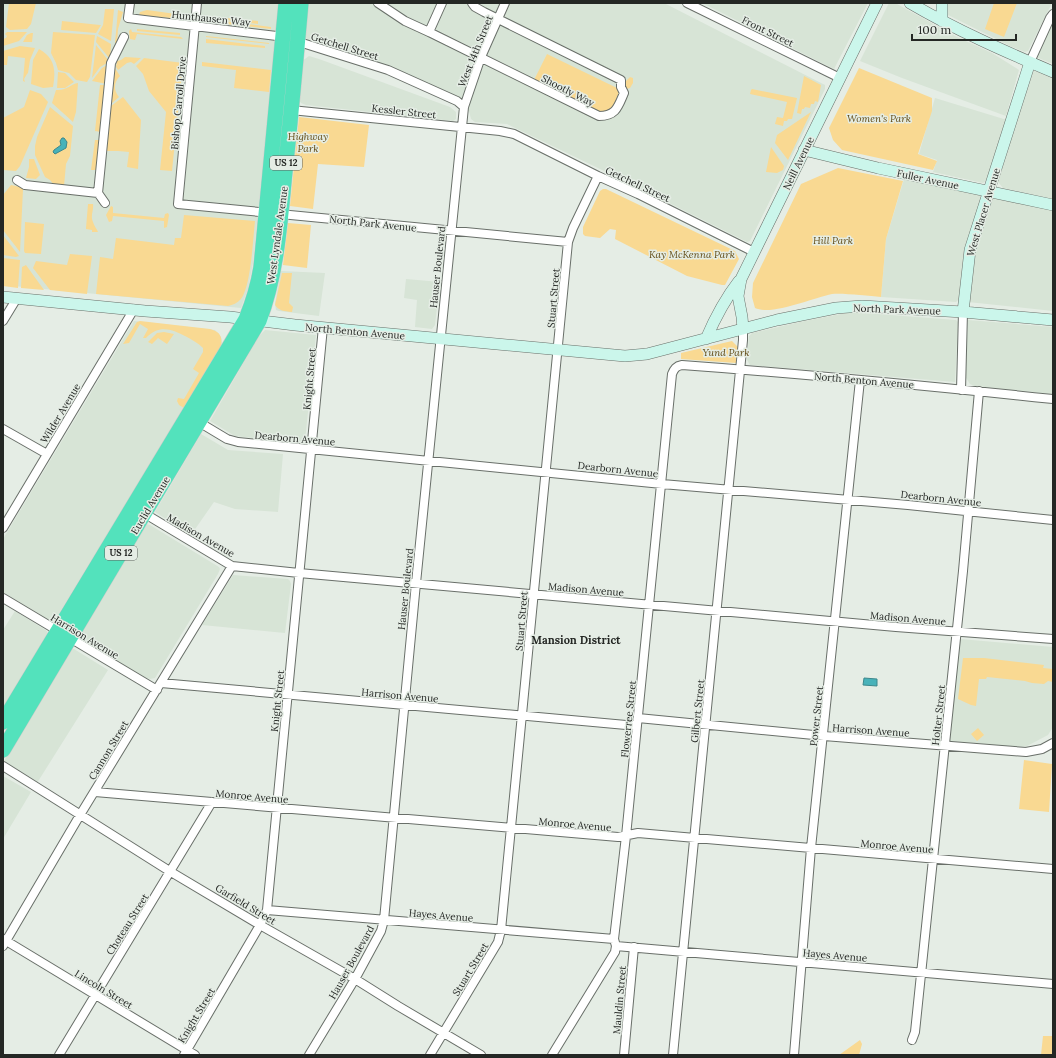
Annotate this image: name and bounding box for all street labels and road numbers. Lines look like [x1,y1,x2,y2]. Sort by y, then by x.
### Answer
street label: Hunthausen Way [171,8,252,29]
street label: West 14th Street [455,13,496,89]
street label: Front Street [740,13,796,50]
street label: Getchell Street [309,30,380,63]
street label: Bishop Carroll Drive [168,55,189,150]
street label: Shootly Way [539,72,597,110]
street label: Kessler Street [371,102,437,121]
street label: Neill Avenue [780,134,817,192]
road number: US 12 [270,156,302,170]
street label: Getchell Street [603,164,672,205]
street label: West Placer Avenue [964,166,1003,258]
street label: Fuller Avenue [896,167,961,193]
street label: West Lyndale Avenue [264,185,291,285]
street label: North Park Avenue [329,212,418,235]
street label: Hauser Boulevard [427,225,448,309]
street label: Stuart Street [544,268,563,328]
street label: North Park Avenue [853,301,942,318]
street label: North Benton Avenue [304,321,406,342]
street label: Knight Street [300,347,319,411]
street label: North Benton Avenue [813,370,915,391]
street label: Wilder Avenue [37,380,84,446]
street label: Dearborn Avenue [254,428,336,449]
street label: Dearborn Avenue [577,459,659,480]
street label: Euclid Avenue [128,473,173,537]
street label: Dearborn Avenue [900,488,982,509]
street label: Madison Avenue [164,511,238,560]
road number: US 12 [105,546,137,560]
street label: Hauser Boulevard [395,547,416,631]
street label: Madison Avenue [547,580,625,599]
street label: Stuart Street [512,591,531,651]
street label: Madison Avenue [869,609,947,628]
street label: Harrison Avenue [48,611,122,662]
street label: Knight Street [268,669,287,733]
street label: Gilbert Street [688,679,707,743]
street label: Flowerree Street [618,680,639,758]
street label: Holter Street [929,684,948,746]
street label: Power Street [807,685,826,747]
street label: Harrison Avenue [361,686,440,705]
street label: Cannon Street [86,718,131,782]
street label: Harrison Avenue [832,721,911,740]
street label: Monroe Avenue [215,787,290,806]
street label: Monroe Avenue [538,815,613,834]
street label: Monroe Avenue [860,837,935,856]
street label: Garfield Street [213,881,279,928]
street label: Choteau Street [103,891,152,957]
street label: Hayes Avenue [408,906,474,925]
street label: Hauser Boulevard [326,923,377,1001]
street label: Stuart Street [449,940,491,998]
street label: Hayes Avenue [802,946,868,965]
street label: Mauldin Street [610,965,629,1035]
street label: Lincoln Street [72,967,135,1012]
street label: Knight Street [175,985,218,1045]

